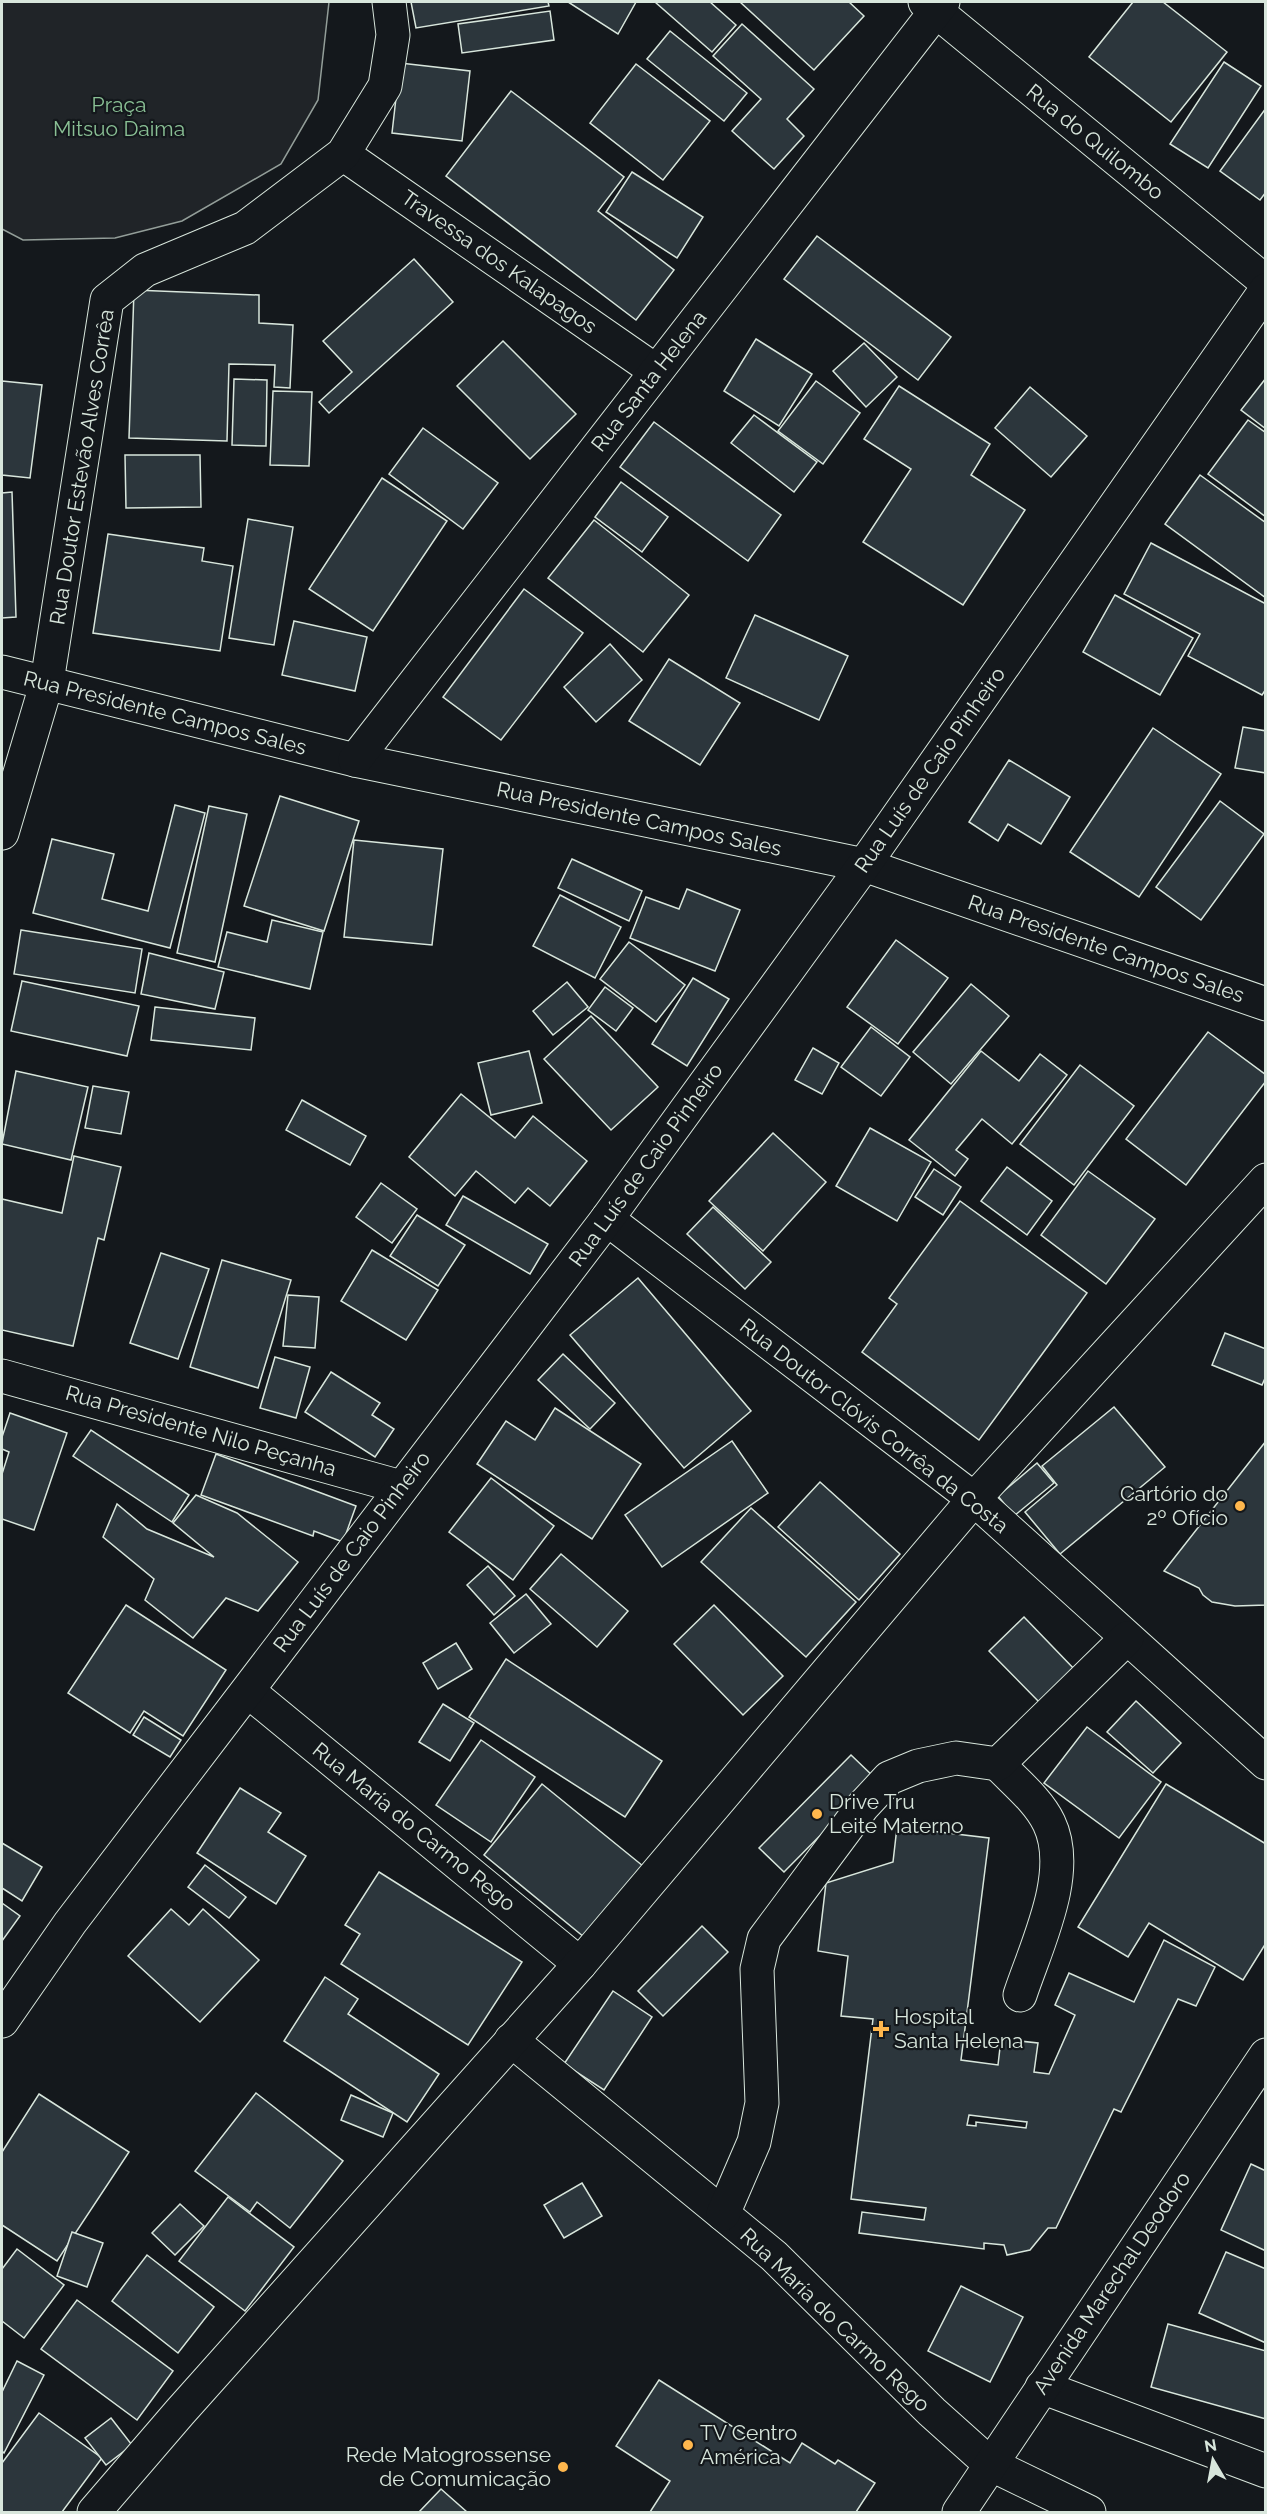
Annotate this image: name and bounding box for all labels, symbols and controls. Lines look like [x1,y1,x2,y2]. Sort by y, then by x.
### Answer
street label: Rua do Quilombo [1022,79,1169,205]
park label: Praça Mitsuo Daima [53,92,185,141]
street label: Travessa dos Kalapagos [397,185,602,339]
street label: Rua Santa Helena [586,305,712,456]
street label: Rua Doutor Estevão Alves Corrêa [44,307,119,626]
street label: Rua Luís de Caio Pinheiro [849,662,1010,877]
street label: Rua Presidente Campos Sales [21,665,309,760]
street label: Rua Presidente Campos Sales [494,776,784,861]
street label: Rua Presidente Campos Sales [965,889,1248,1008]
street label: Rua Luís de Caio Pinheiro [563,1058,728,1271]
street label: Rua Doutor Clóvis Corrêa da Costa [735,1313,1013,1538]
street label: Rua Presidente Nilo Peçanha [63,1380,339,1481]
street label: Rua Luís de Caio Pinheiro [268,1446,435,1657]
place label: Cartório do 2º Ofício [1120,1481,1228,1530]
marker: Cartório do 2º Ofício [1233,1499,1247,1513]
street label: Rua María do Carmo Rego [308,1737,521,1916]
place label: Drive Tru Leite Materno [829,1789,963,1838]
marker: Drive Tru Leite Materno [810,1807,824,1821]
place label: Hospital Santa Helena [894,2004,1024,2053]
marker: Hospital Santa Helena [872,2020,890,2038]
street label: Avenida Marechal Deodoro [1028,2167,1195,2399]
street label: Rua María do Carmo Rego [735,2222,935,2417]
place label: TV Centro América [700,2420,797,2469]
north arrow [1183,2430,1243,2490]
text: N [1203,2435,1218,2456]
marker: TV Centro América [681,2438,695,2452]
place label: Rede Matogrossense de Comumicação [346,2442,551,2491]
marker: Rede Matogrossense de Comumicação [556,2460,570,2474]

